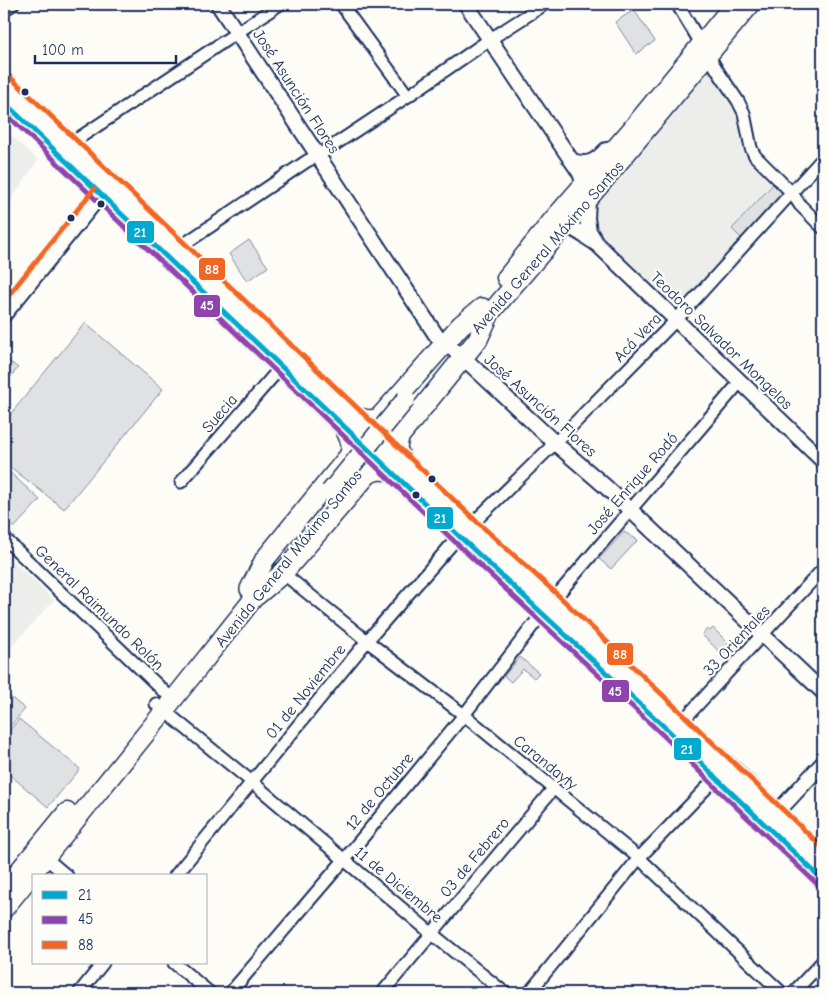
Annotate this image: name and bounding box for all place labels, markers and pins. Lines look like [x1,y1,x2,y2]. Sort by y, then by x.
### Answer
unlabelled marker [20,87,30,97]
unlabelled marker [96,199,106,209]
unlabelled marker [66,213,76,223]
unlabelled marker [427,474,437,484]
unlabelled marker [411,490,421,500]

